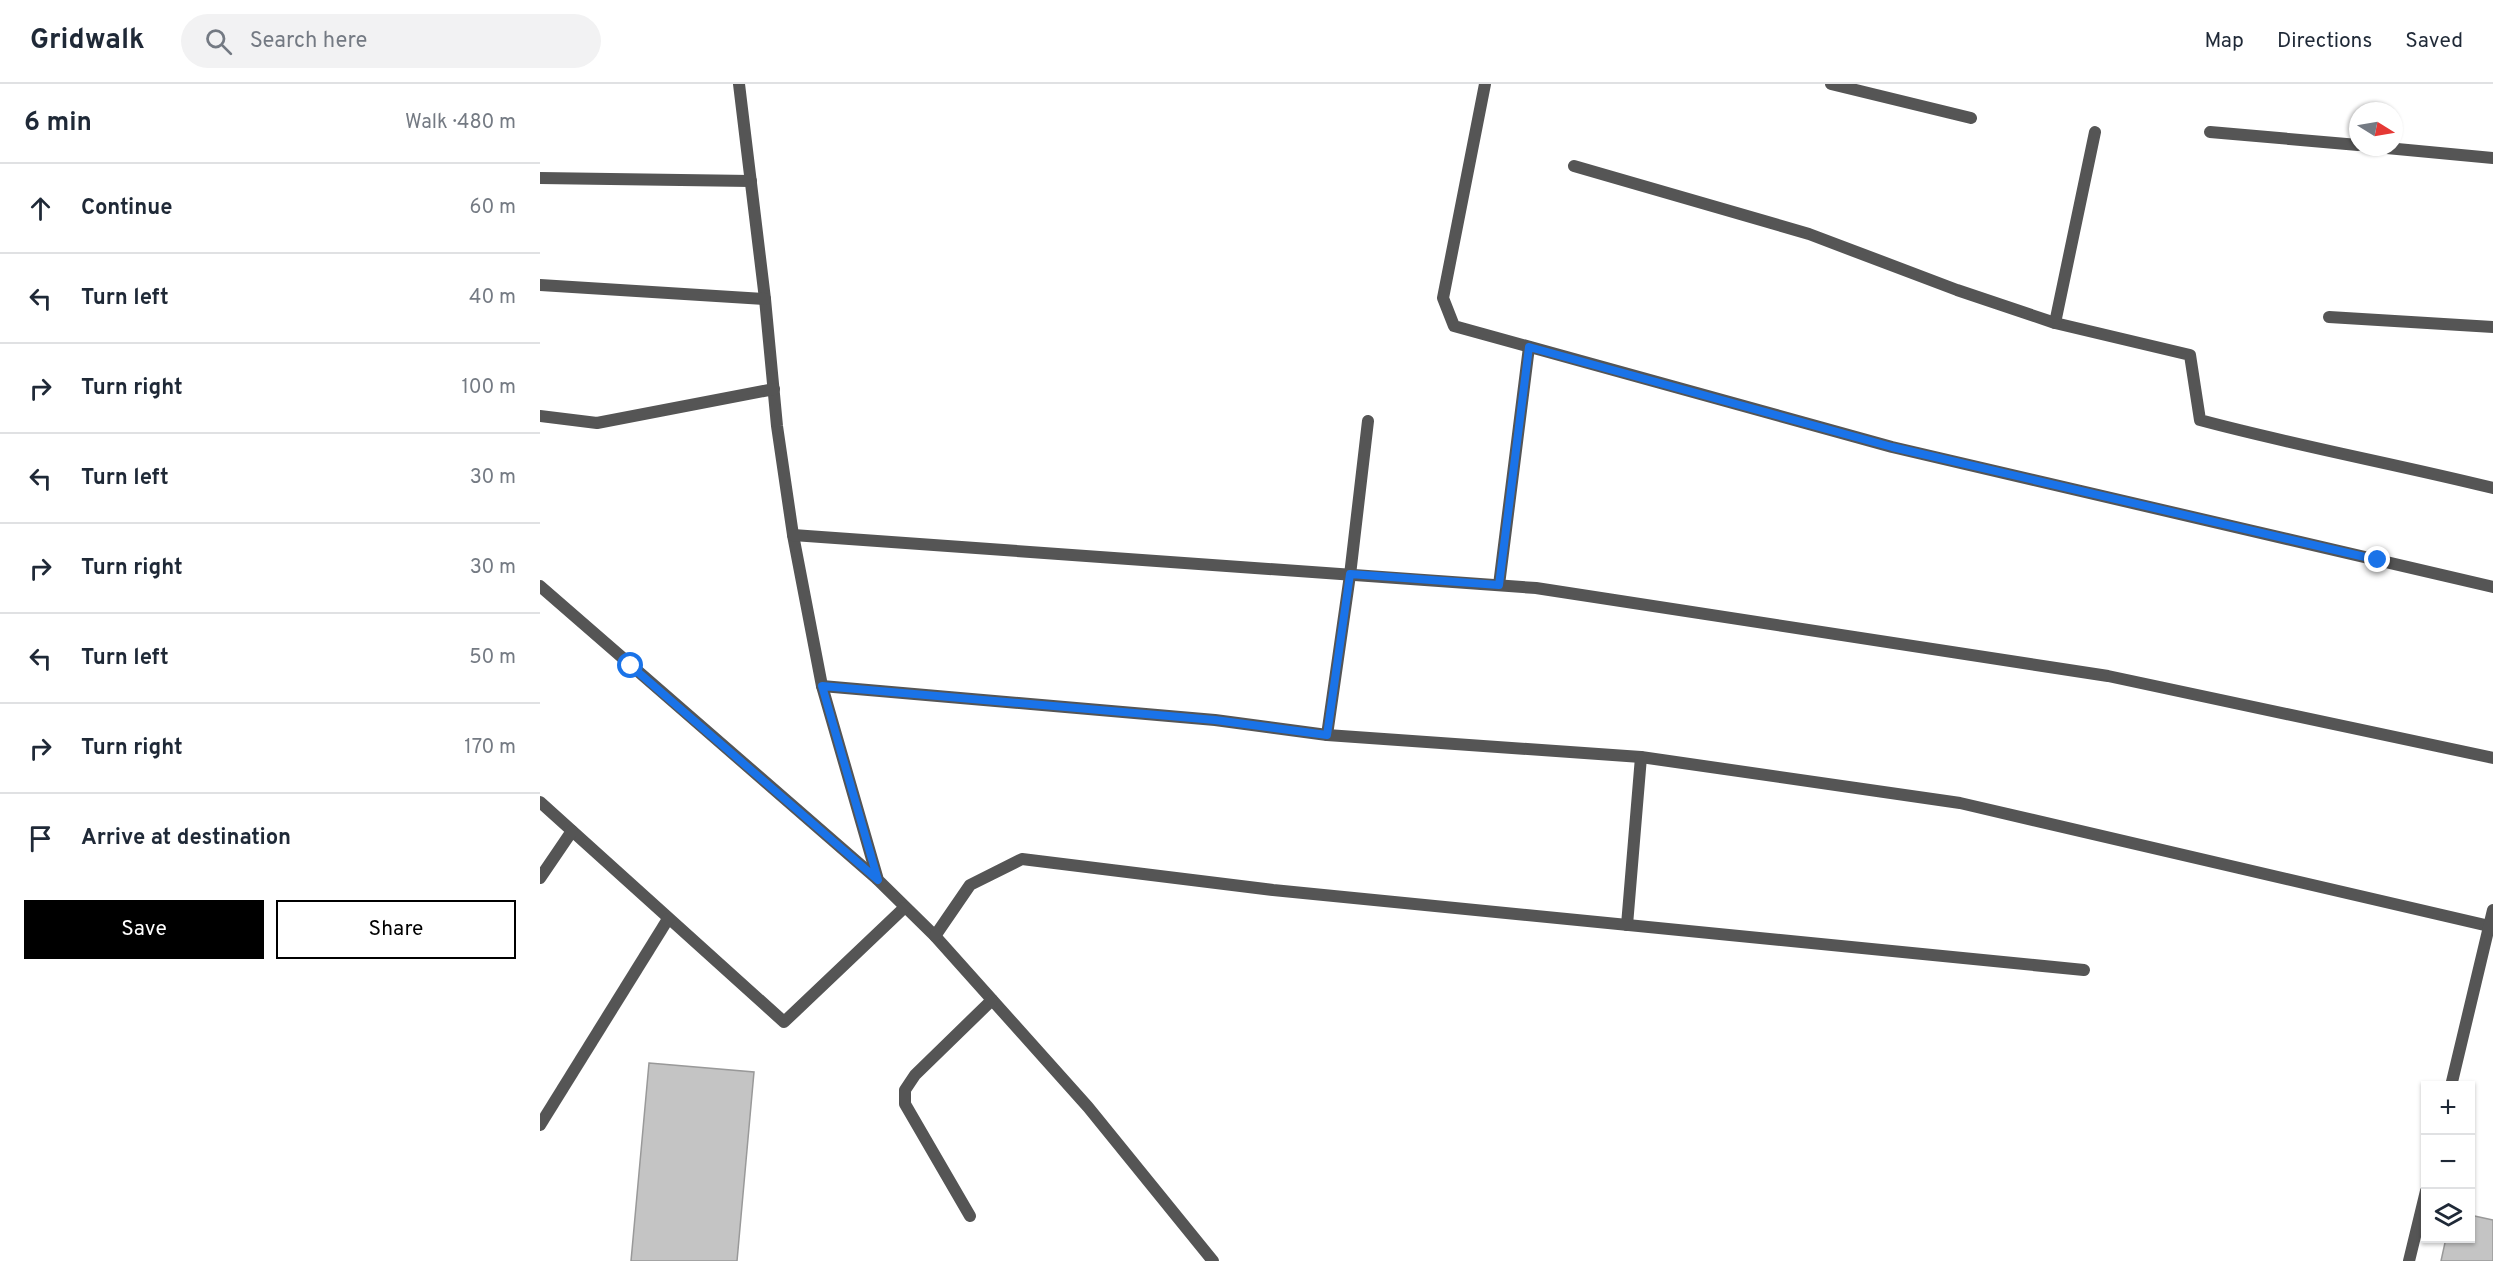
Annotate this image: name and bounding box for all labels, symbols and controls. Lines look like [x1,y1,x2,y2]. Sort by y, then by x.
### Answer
search box [181,14,601,68]
text: Gridwalk [30,23,145,59]
icon: search [202,25,235,58]
text: Search here [250,28,367,55]
text: Map [2204,28,2244,55]
text: Directions [2277,28,2372,55]
text: Saved [2405,28,2463,55]
north arrow [2349,102,2403,156]
text: 6 min [24,107,92,140]
text: Walk · 480 m [405,110,516,136]
icon: ahead [24,192,57,225]
text: Continue [81,195,172,222]
text: 60 m [470,195,516,221]
icon: left [24,282,57,315]
text: Turn left [81,285,169,312]
text: 40 m [469,285,516,311]
icon: right [24,372,57,405]
text: Turn right [81,375,183,402]
text: 100 m [461,375,516,401]
icon: left [24,462,57,495]
text: Turn left [81,465,169,492]
text: 30 m [470,465,516,491]
route end [2364,546,2390,572]
icon: right [24,552,57,585]
text: Turn right [81,555,183,582]
text: 30 m [470,555,516,581]
icon: left [24,642,57,675]
text: Turn left [81,645,169,672]
text: 50 m [469,645,516,671]
route start [617,652,643,678]
icon: right [24,732,57,765]
text: Turn right [81,735,183,762]
text: 170 m [464,735,516,761]
icon: arrive [24,822,57,855]
text: Arrive at destination [81,825,291,852]
button: Save [24,900,264,959]
button: Share [276,900,516,959]
map controls [2421,1081,2475,1243]
button: + [2421,1081,2475,1135]
button: − [2421,1135,2475,1189]
button: layers [2421,1189,2475,1243]

